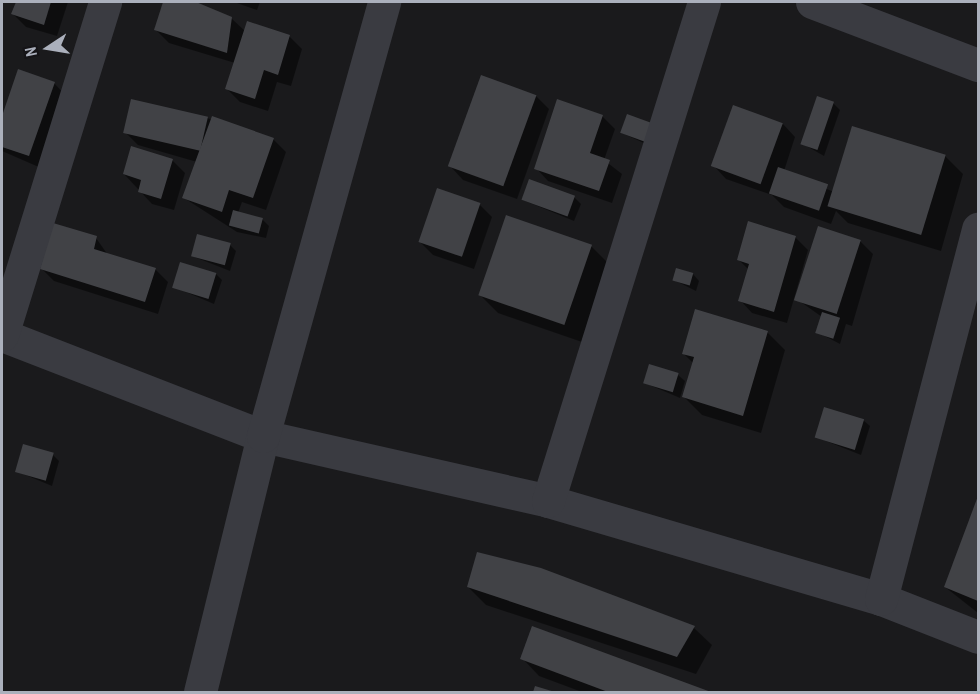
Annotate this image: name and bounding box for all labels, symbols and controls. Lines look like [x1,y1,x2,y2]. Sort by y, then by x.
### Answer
north arrow [18,18,78,78]
text: N [19,45,42,59]

